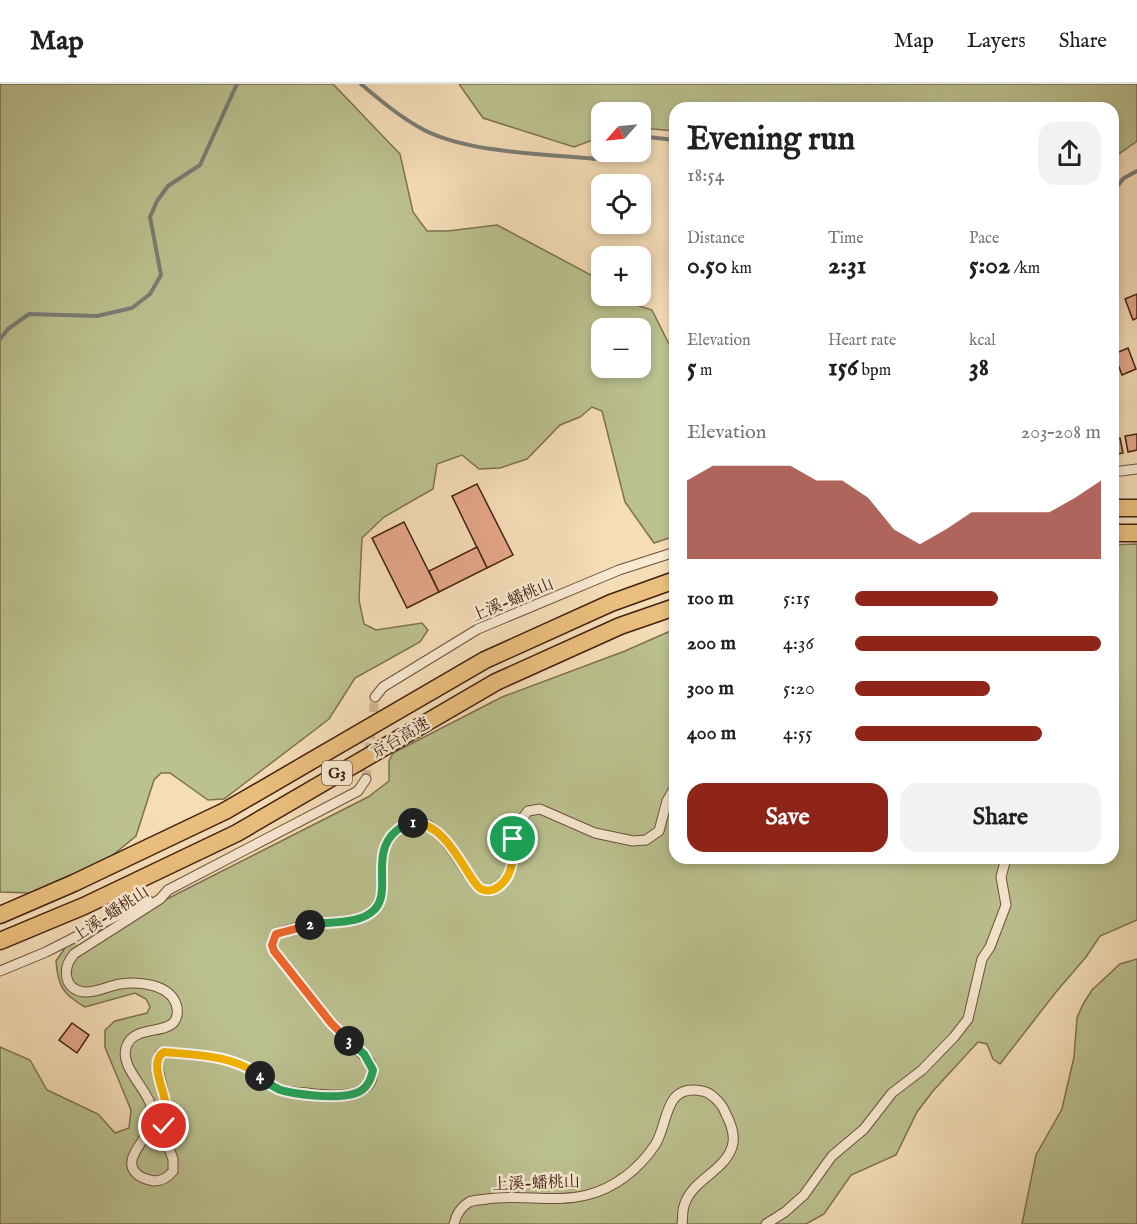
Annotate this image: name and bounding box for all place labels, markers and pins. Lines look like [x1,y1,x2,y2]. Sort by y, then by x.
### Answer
pin: 1 [398,808,428,838]
pin [487,813,538,864]
pin: 2 [295,910,325,940]
pin: 3 [334,1026,364,1056]
pin: 4 [245,1061,275,1091]
pin [138,1100,189,1151]

